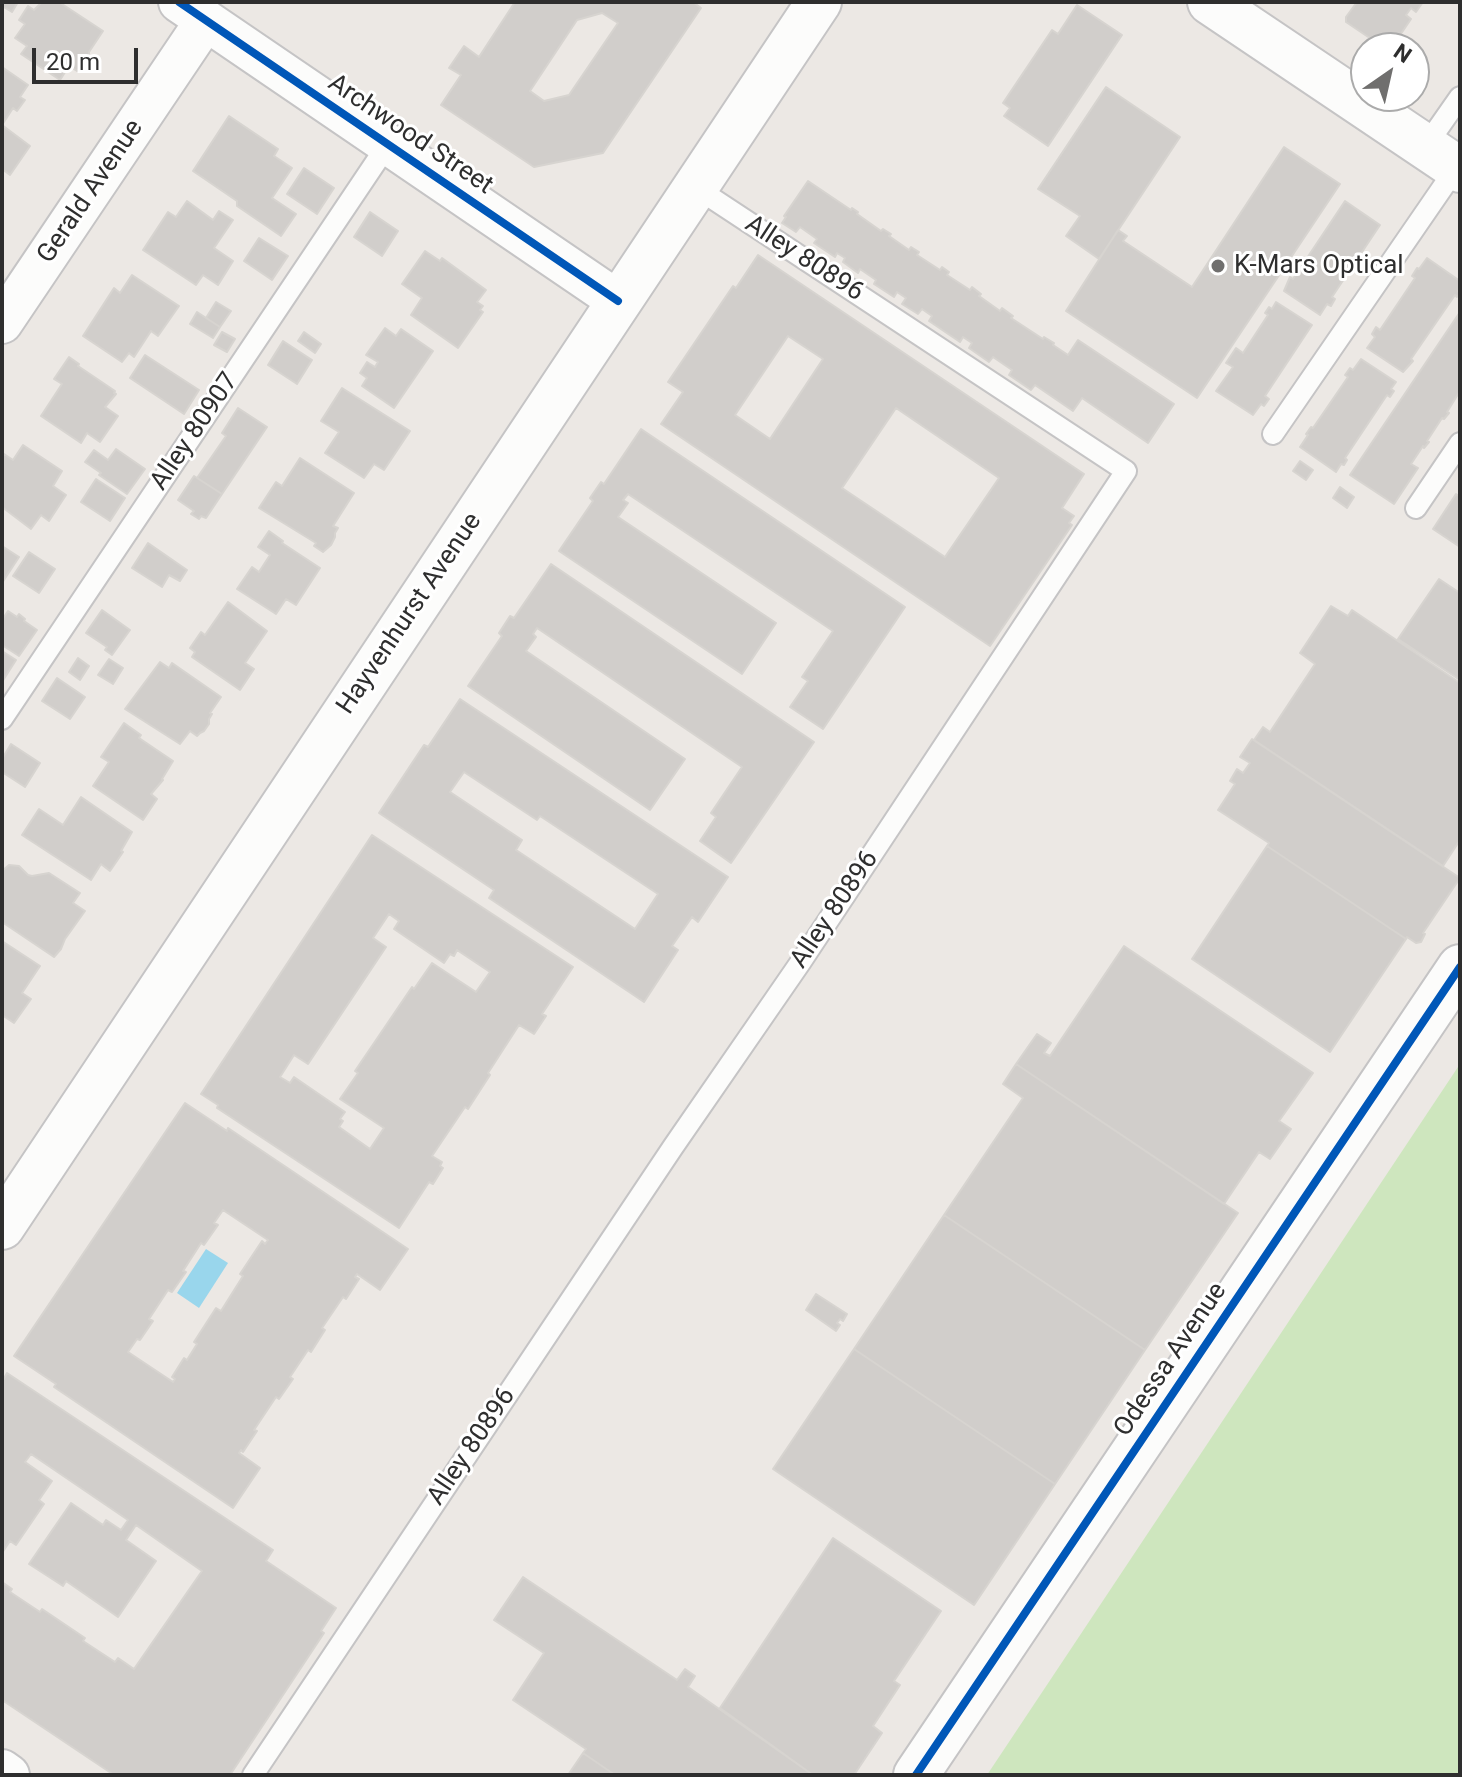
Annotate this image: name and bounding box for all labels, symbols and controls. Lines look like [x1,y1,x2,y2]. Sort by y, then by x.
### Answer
scale bar [36,32,142,82]
north arrow [1350,32,1430,112]
text: N [1389,39,1416,68]
text: 20 m [46,48,100,76]
street label: Archwood Street [322,68,498,202]
street label: Gerald Avenue [32,114,150,270]
street label: Alley 80896 [739,209,869,309]
place label: K-Mars Optical [1234,250,1404,282]
marker: K-Mars Optical [1209,257,1227,275]
street label: Alley 80907 [144,367,246,497]
street label: Hayvenhurst Avenue [331,507,489,721]
street label: Alley 80896 [784,845,886,975]
street label: Odessa Avenue [1108,1277,1234,1443]
street label: Alley 80896 [421,1382,523,1512]

